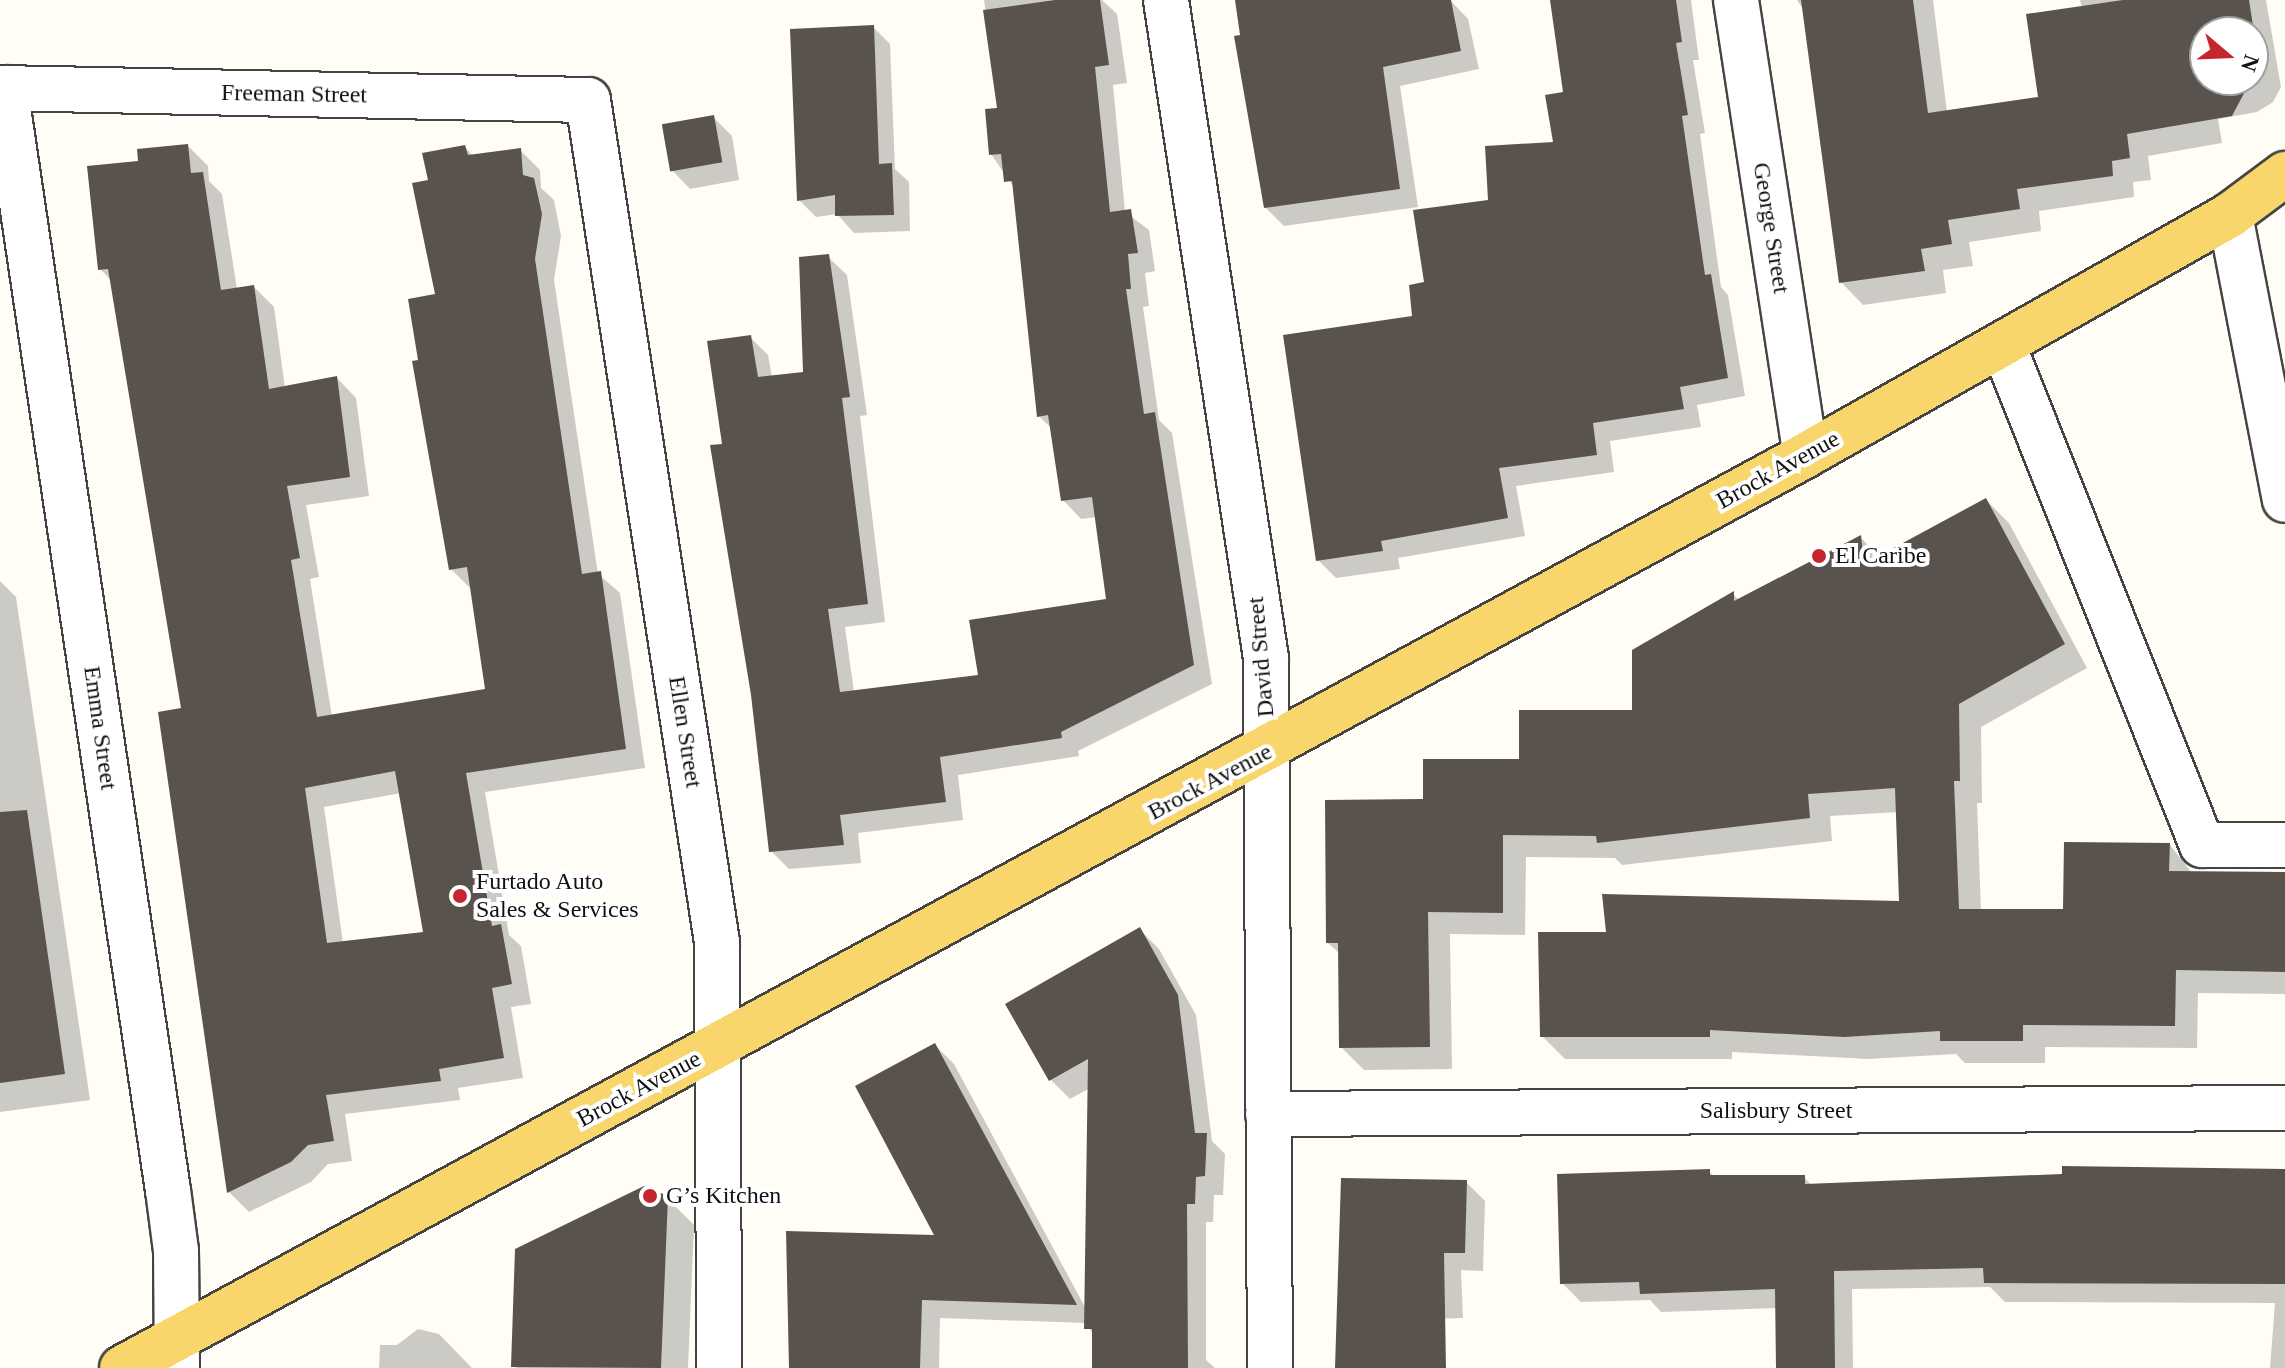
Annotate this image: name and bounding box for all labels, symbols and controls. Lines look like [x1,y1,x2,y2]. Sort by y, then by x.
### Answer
north arrow [2189,16,2269,96]
text: N [2236,52,2265,75]
street label: Freeman Street [221,78,367,110]
street label: George Street [1746,160,1796,296]
street label: Brock Avenue [1711,424,1845,516]
place label: El Caribe [1835,542,1926,570]
marker: El Caribe [1810,547,1828,565]
street label: David Street [1241,596,1281,718]
street label: Emma Street [77,664,123,792]
street label: Ellen Street [662,674,708,790]
street label: Brock Avenue [1143,737,1277,827]
place label: Furtado Auto Sales & Services [476,868,639,924]
marker: Furtado Auto Sales & Services [451,887,469,905]
street label: Brock Avenue [572,1044,706,1134]
street label: Salisbury Street [1700,1097,1852,1125]
place label: G’s Kitchen [666,1182,781,1210]
marker: G’s Kitchen [641,1187,659,1205]

